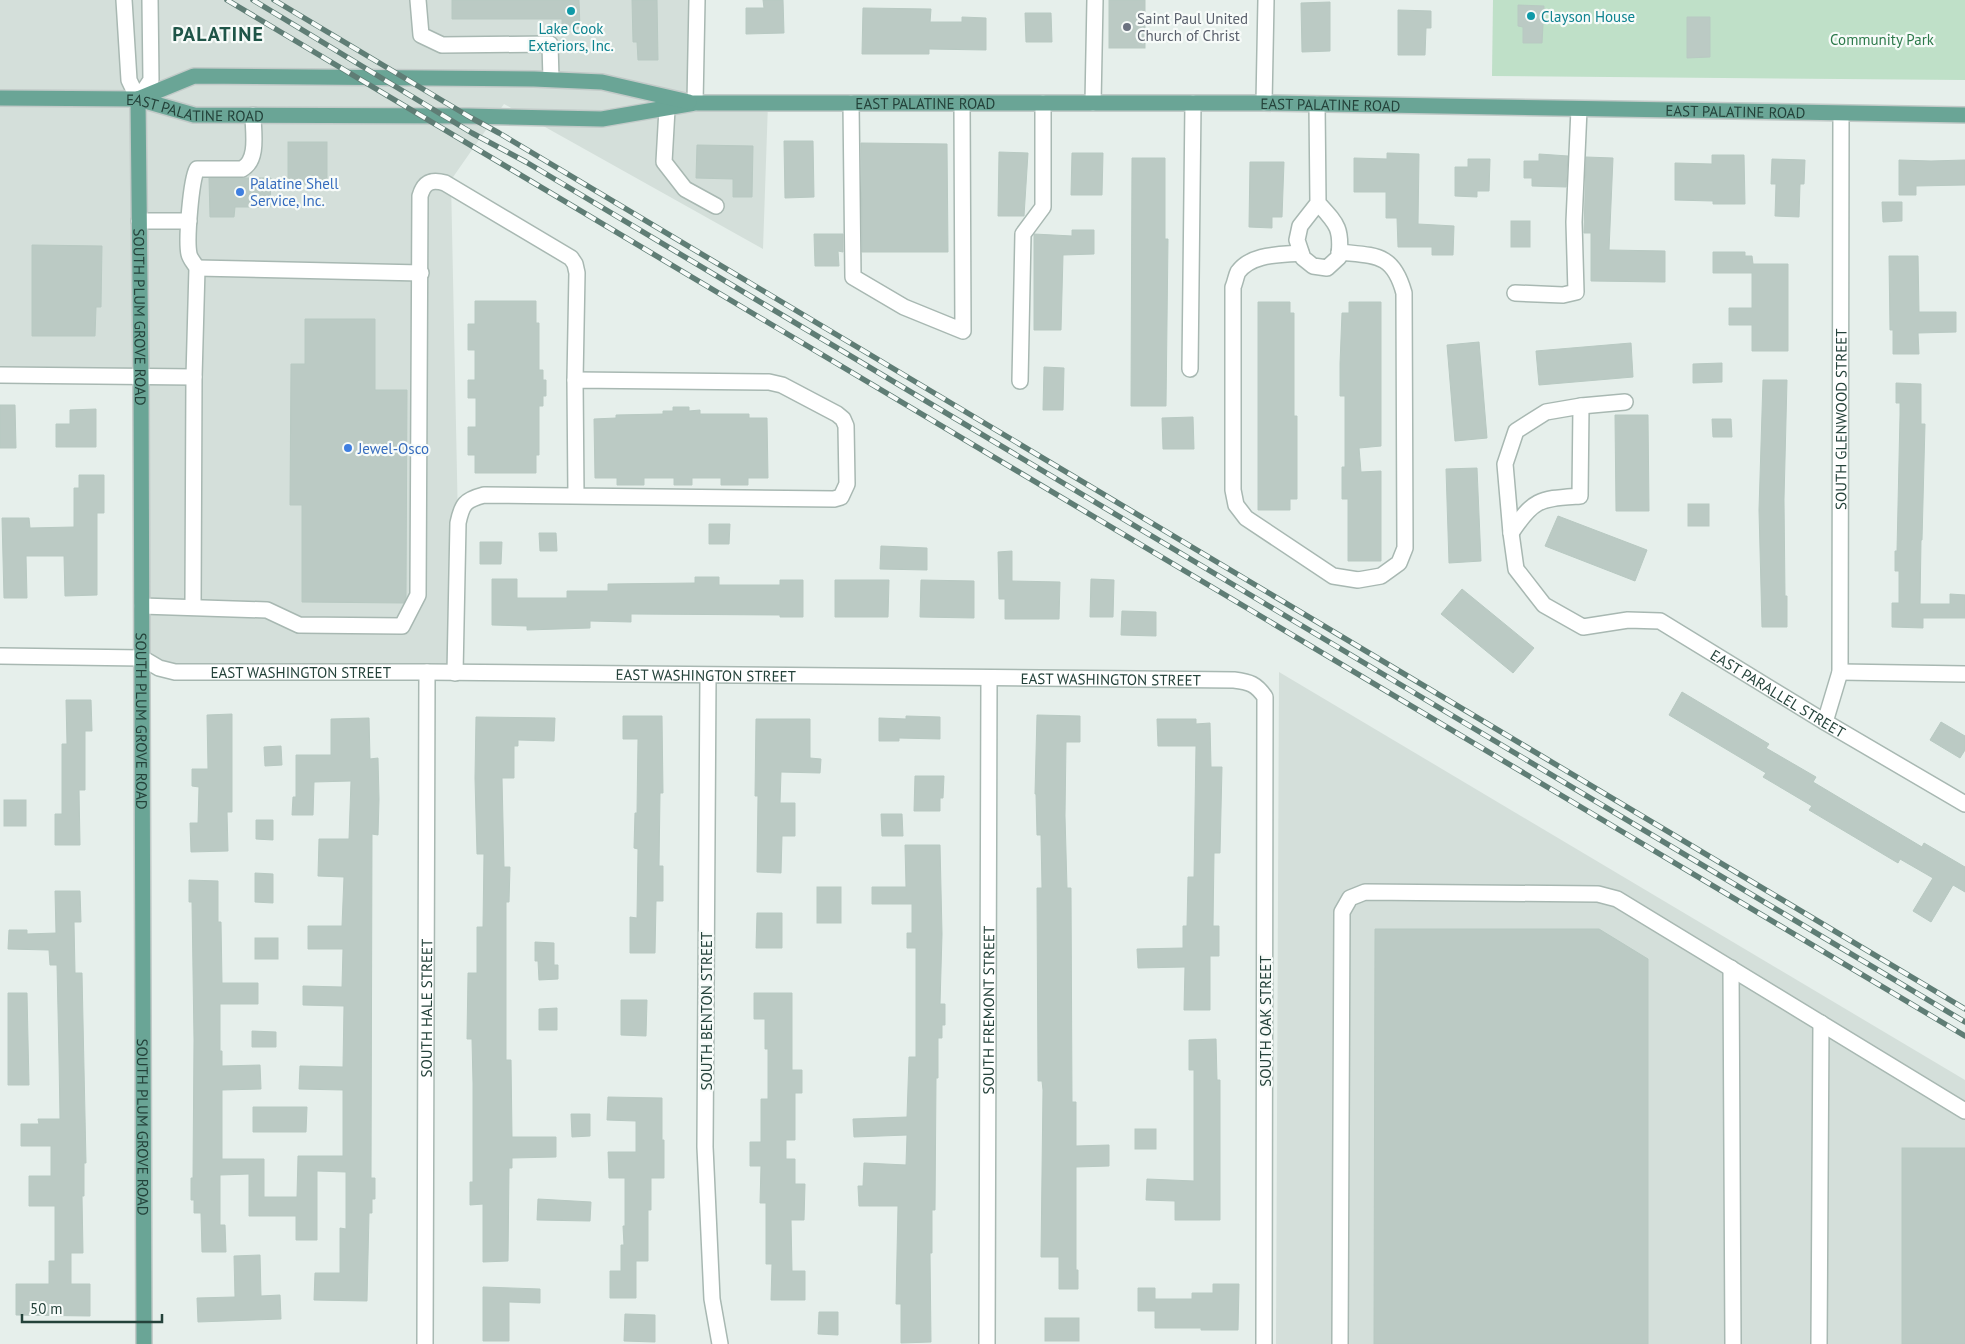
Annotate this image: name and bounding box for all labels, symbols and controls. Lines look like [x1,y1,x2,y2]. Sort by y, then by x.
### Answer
marker: Lake Cook Exteriors, Inc. [565,5,577,17]
place label: Clayson House [1541,7,1635,26]
place label: Saint Paul United Church of Christ [1137,9,1248,45]
marker: Clayson House [1525,10,1537,22]
place label: Lake Cook Exteriors, Inc. [528,19,614,55]
district label: PALATINE [172,21,264,47]
marker: Saint Paul United Church of Christ [1121,21,1133,33]
park label: Community Park [1830,30,1935,49]
street label: EAST PALATINE ROAD [126,89,264,125]
street label: EAST PALATINE ROAD [1260,93,1401,115]
street label: EAST PALATINE ROAD [855,94,995,113]
street label: EAST PALATINE ROAD [1665,100,1805,122]
place label: Palatine Shell Service, Inc. [250,174,339,210]
marker: Palatine Shell Service, Inc. [234,186,246,198]
street label: SOUTH PLUM GROVE ROAD [130,228,151,405]
street label: SOUTH GLENWOOD STREET [1831,328,1850,510]
place label: Jewel-Osco [357,439,429,458]
marker: Jewel-Osco [342,442,354,454]
street label: SOUTH PLUM GROVE ROAD [132,632,152,809]
street label: EAST PARALLEL STREET [1707,645,1850,742]
street label: EAST WASHINGTON STREET [211,663,392,682]
street label: EAST WASHINGTON STREET [615,664,797,685]
street label: EAST WASHINGTON STREET [1020,668,1202,689]
street label: SOUTH FREMONT STREET [978,925,998,1094]
street label: SOUTH BENTON STREET [697,931,716,1090]
street label: SOUTH HALE STREET [416,938,436,1077]
street label: SOUTH OAK STREET [1256,955,1275,1087]
street label: SOUTH PLUM GROVE ROAD [134,1038,153,1215]
scale bar [22,1292,162,1324]
text: 50 m [30,1299,63,1318]

